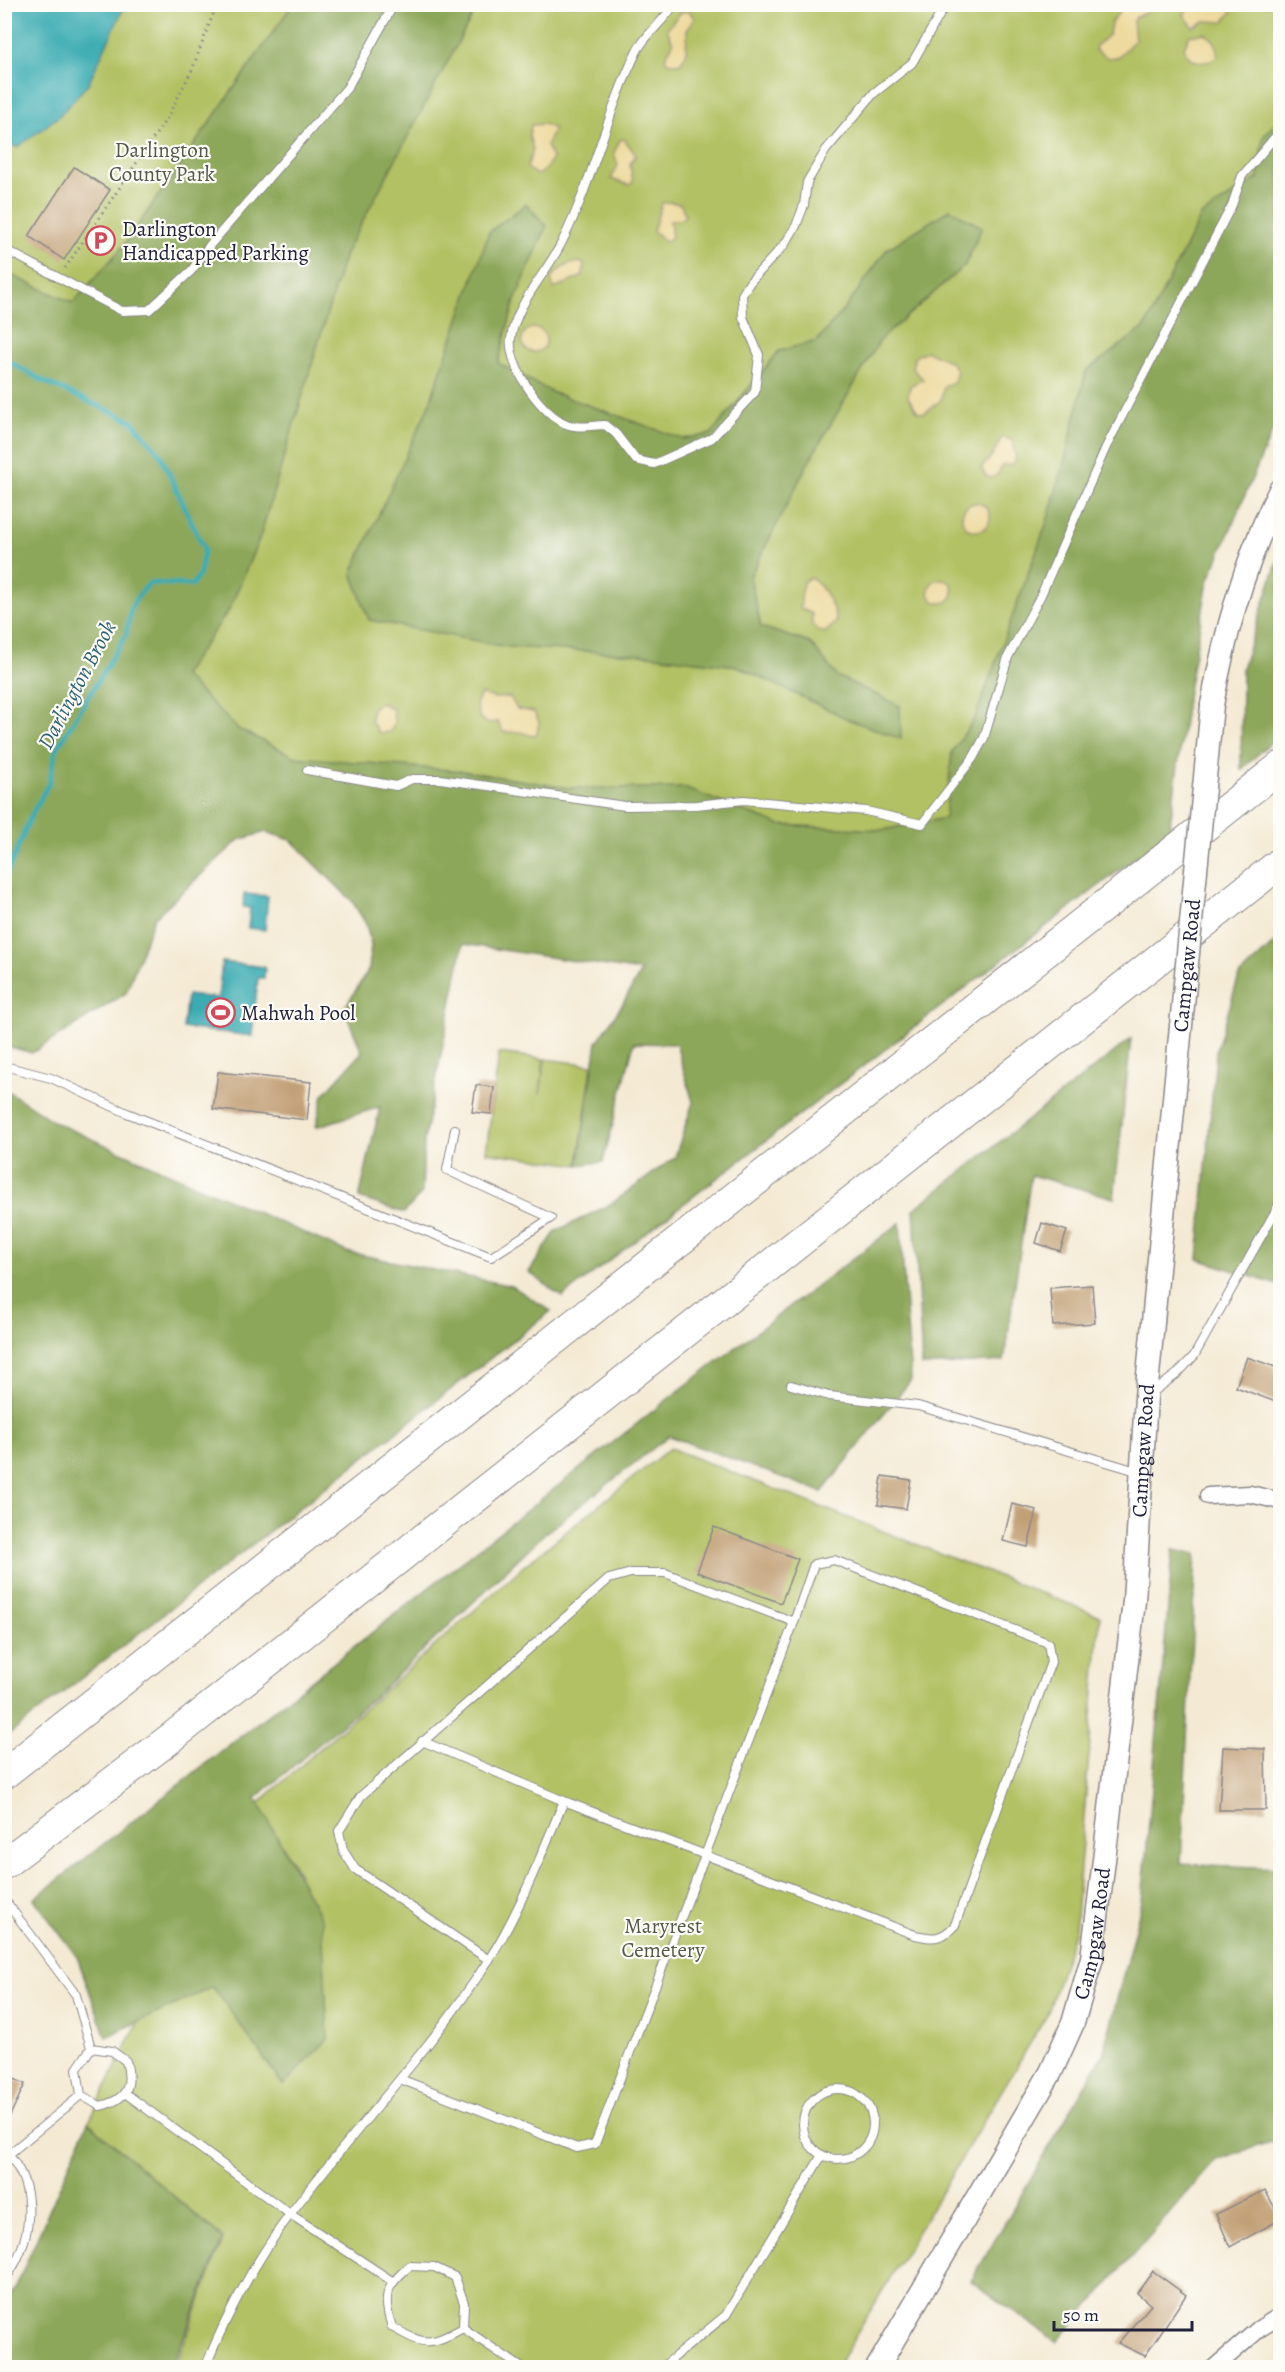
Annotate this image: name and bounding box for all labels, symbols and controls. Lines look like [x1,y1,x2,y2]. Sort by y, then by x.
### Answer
park label: Darlington County Park [109,136,216,188]
place label: Darlington Handicapped Parking [122,215,309,267]
parking icon: Darlington Handicapped Parking [85,225,117,257]
water label: Darlington Brook [31,615,124,755]
street label: Campgaw Road [1166,897,1207,1033]
sports icon: Mahwah Pool [204,997,236,1029]
place label: Mahwah Pool [241,999,355,1027]
street label: Campgaw Road [1125,1382,1161,1518]
street label: Campgaw Road [1067,1865,1117,2003]
park label: Maryrest Cemetery [621,1912,705,1964]
scale bar [1054,2294,1192,2332]
text: 50 m [1063,2303,1099,2327]

